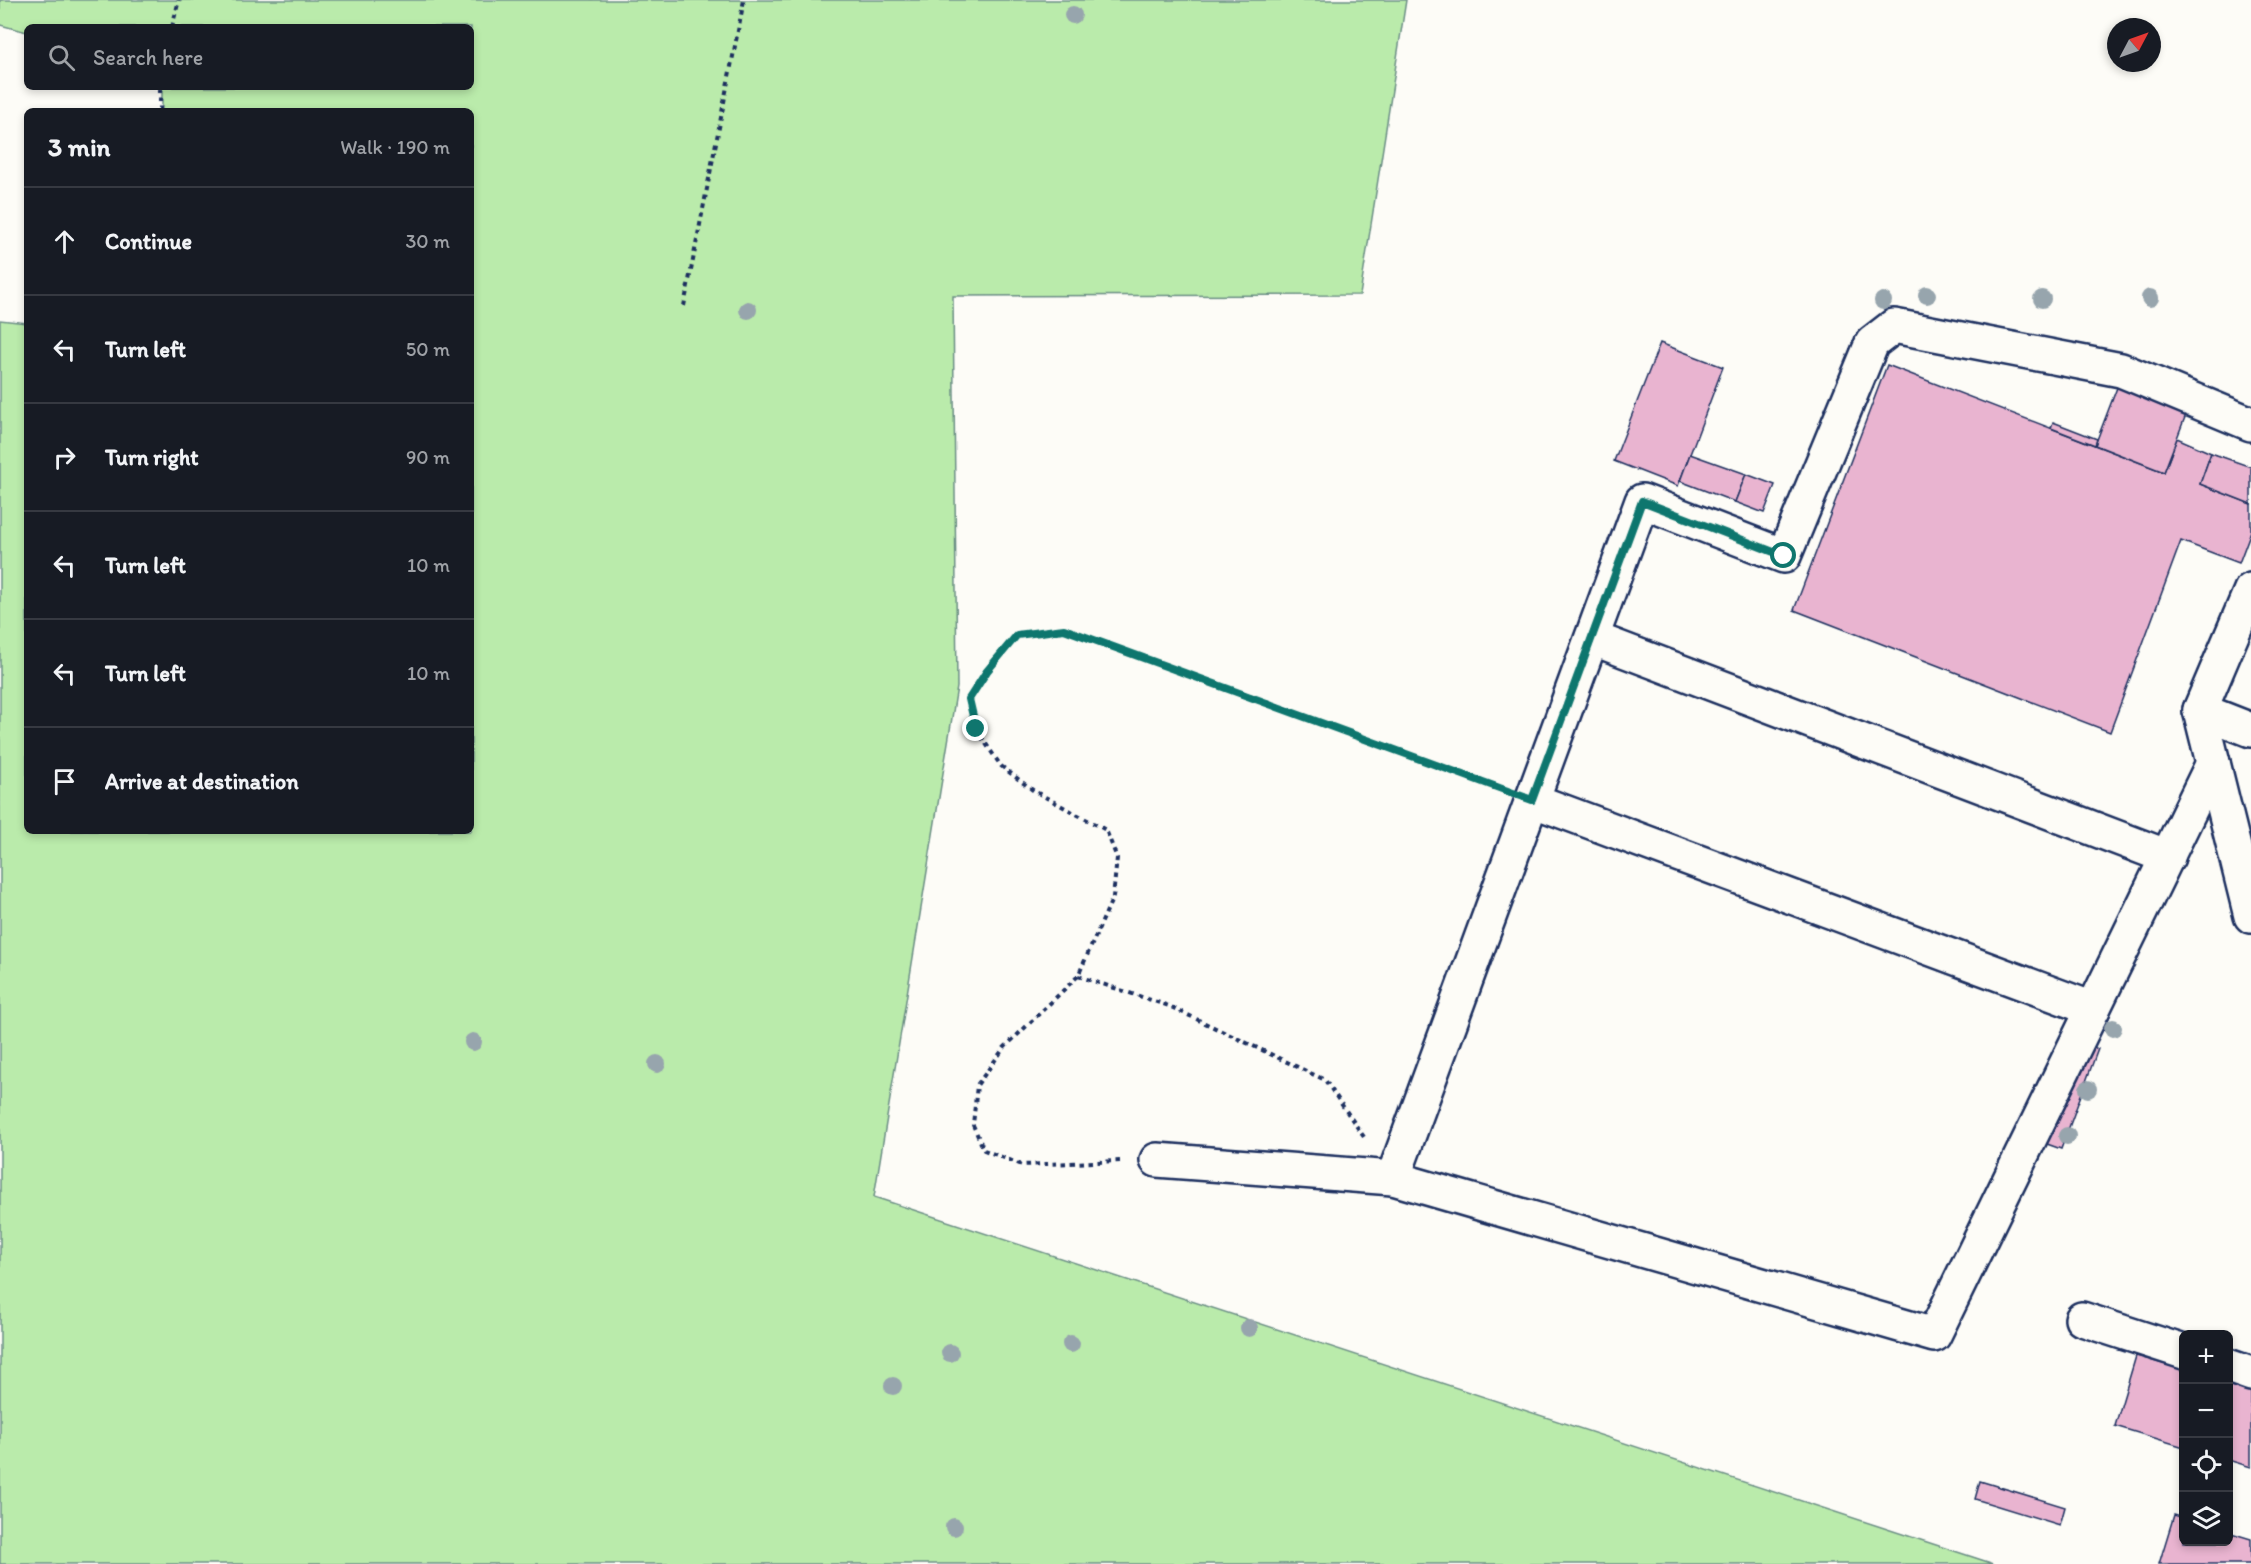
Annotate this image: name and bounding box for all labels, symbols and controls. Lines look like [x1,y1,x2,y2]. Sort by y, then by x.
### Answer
north arrow [2107,18,2161,72]
search box [24,24,474,90]
icon: search [45,41,78,74]
text: Search here [93,44,203,71]
text: 3 min [48,131,110,163]
text: Walk · 190 m [340,135,450,159]
icon: ahead [48,225,81,258]
text: Continue [105,228,192,255]
text: 30 m [405,229,450,253]
icon: left [48,333,81,366]
text: Turn left [105,336,186,363]
text: 50 m [406,337,450,361]
icon: right [48,441,81,474]
text: Turn right [105,444,199,471]
text: 90 m [406,445,450,469]
route start [1770,542,1796,568]
icon: left [48,549,81,582]
text: Turn left [105,552,186,579]
text: 10 m [407,553,450,577]
icon: left [48,657,81,690]
text: Turn left [105,660,186,687]
text: 10 m [407,661,450,685]
route end [962,715,988,741]
icon: arrive [48,765,81,798]
text: Arrive at destination [105,768,299,795]
map controls [2179,1330,2233,1546]
button: + [2179,1330,2233,1384]
button: − [2179,1384,2233,1438]
button: locate [2179,1438,2233,1492]
button: layers [2179,1492,2233,1546]

